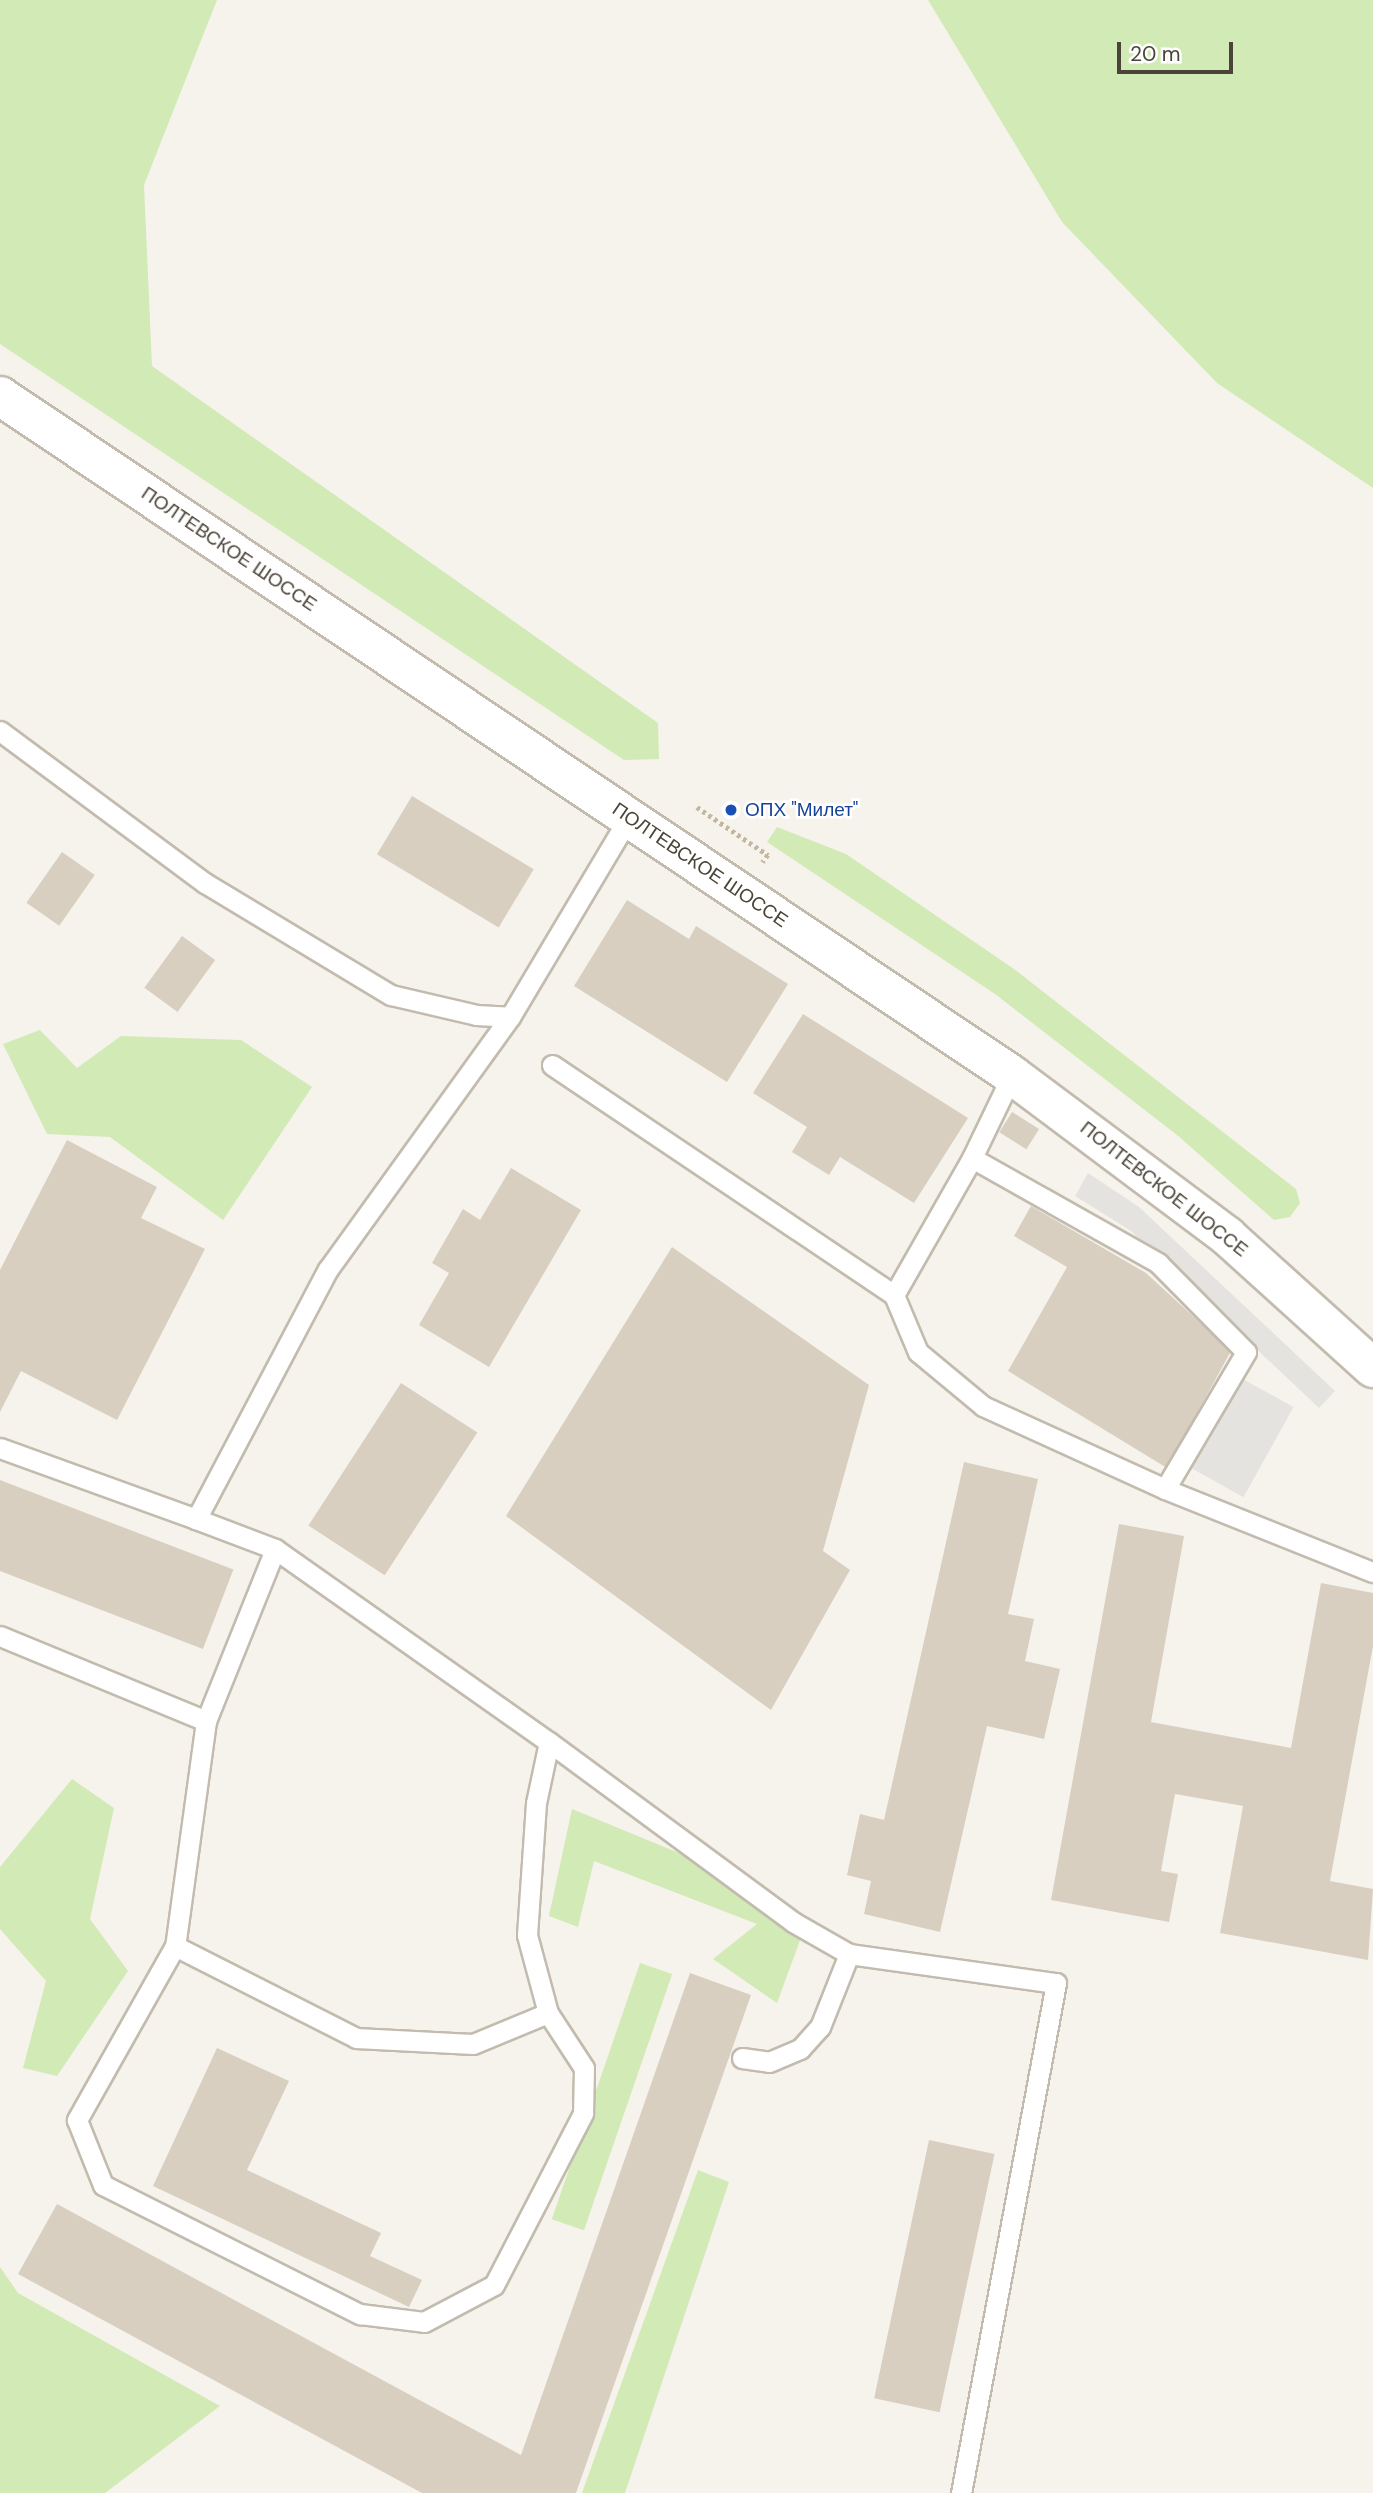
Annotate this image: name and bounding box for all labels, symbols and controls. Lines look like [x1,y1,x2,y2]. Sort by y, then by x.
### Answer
scale bar [1121,28,1236,72]
text: 20 m [1130,40,1181,68]
street label: ПОЛТЕВСКОЕ ШОССЕ [137,482,321,616]
street label: ПОЛТЕВСКОЕ ШОССЕ [608,798,792,932]
place label: ОПХ "Милет" [745,799,858,821]
marker: ОПХ "Милет" [723,802,739,818]
street label: ПОЛТЕВСКОЕ ШОССЕ [1076,1116,1252,1262]

